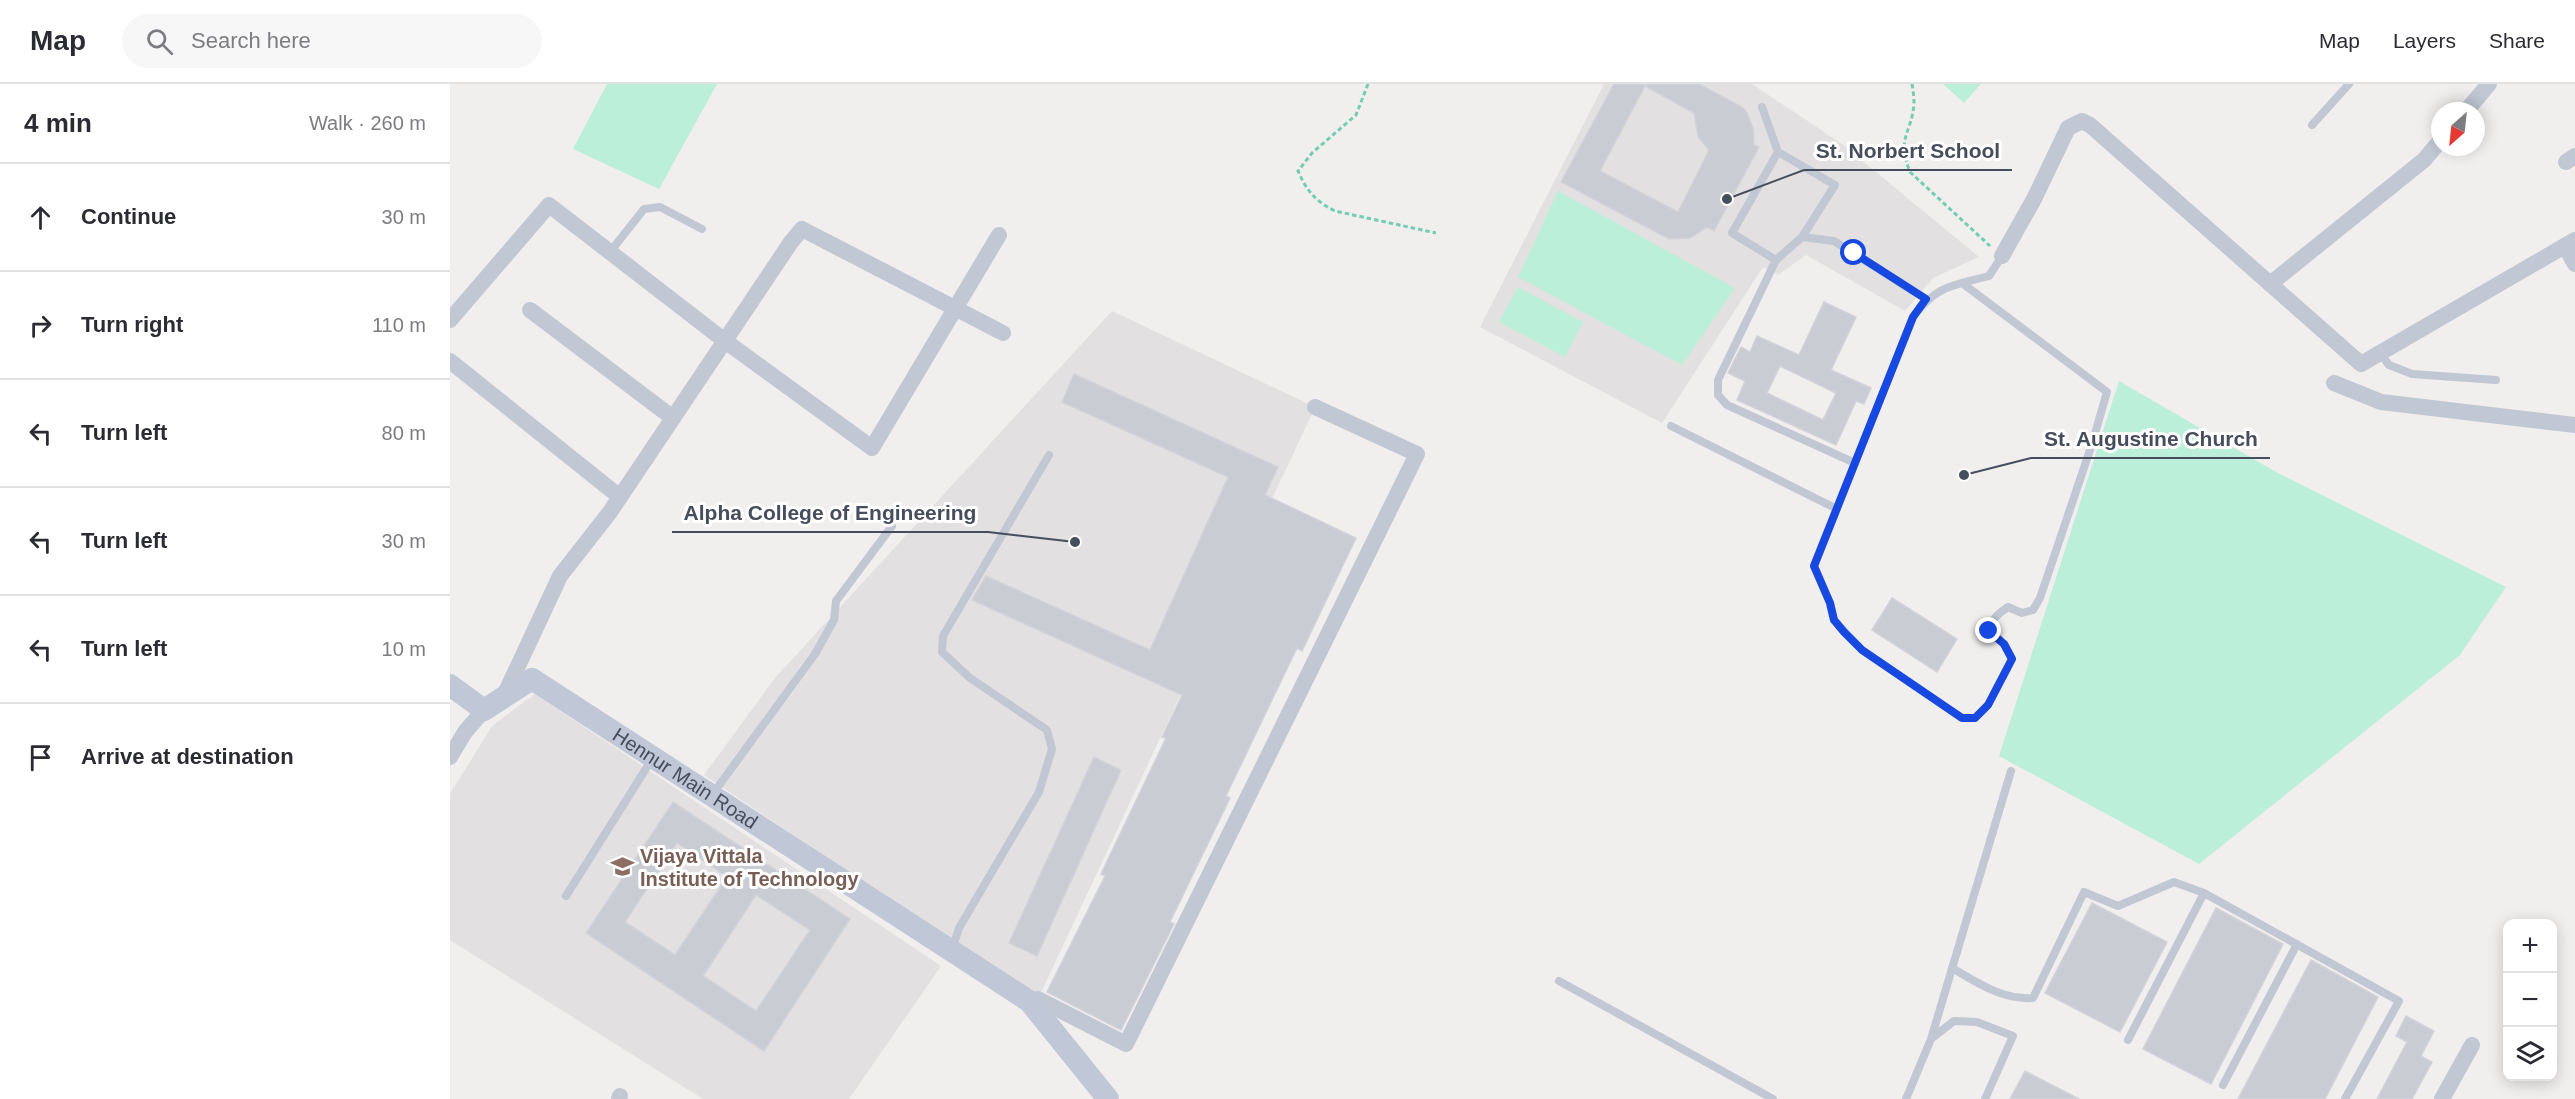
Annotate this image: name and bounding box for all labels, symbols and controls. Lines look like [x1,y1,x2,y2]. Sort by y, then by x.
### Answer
search box [122,14,542,68]
text: Map [30,25,86,56]
icon: search [143,25,176,58]
text: Search here [191,28,311,53]
text: Map [2319,29,2360,52]
text: Layers [2393,29,2456,52]
text: Share [2489,29,2545,52]
north arrow [2431,102,2485,156]
text: 4 min [24,108,92,138]
text: Walk · 260 m [309,112,426,134]
callout: St. Norbert School [1804,131,2012,170]
text: St. Norbert School [1816,139,2000,162]
icon: ahead [24,201,57,234]
text: Continue [81,204,176,229]
text: 30 m [382,206,426,228]
route start [1840,239,1866,265]
icon: right [24,309,57,342]
text: Turn right [81,312,183,337]
text: 110 m [372,314,426,336]
icon: left [24,417,57,450]
callout: St. Augustine Church [2031,419,2270,458]
text: Turn left [81,420,167,445]
text: 80 m [382,422,426,444]
text: St. Augustine Church [2044,427,2258,450]
callout: Alpha College of Engineering [672,493,988,532]
text: Alpha College of Engineering [684,501,976,524]
icon: left [24,525,57,558]
text: Turn left [81,528,167,553]
text: 30 m [382,530,426,552]
route end [1975,617,2001,643]
icon: left [24,633,57,666]
text: Turn left [81,636,167,661]
text: 10 m [382,638,426,660]
street label: Hennur Main Road [609,723,762,833]
icon: arrive [24,741,57,774]
text: Arrive at destination [81,744,294,769]
place label: Vijaya Vittala Institute of Technology [640,845,859,890]
school or university icon: Vijaya Vittala Institute of Technology [609,854,635,880]
map controls [2503,919,2557,1081]
button: + [2503,919,2557,973]
button: − [2503,973,2557,1027]
button: layers [2503,1027,2557,1081]

